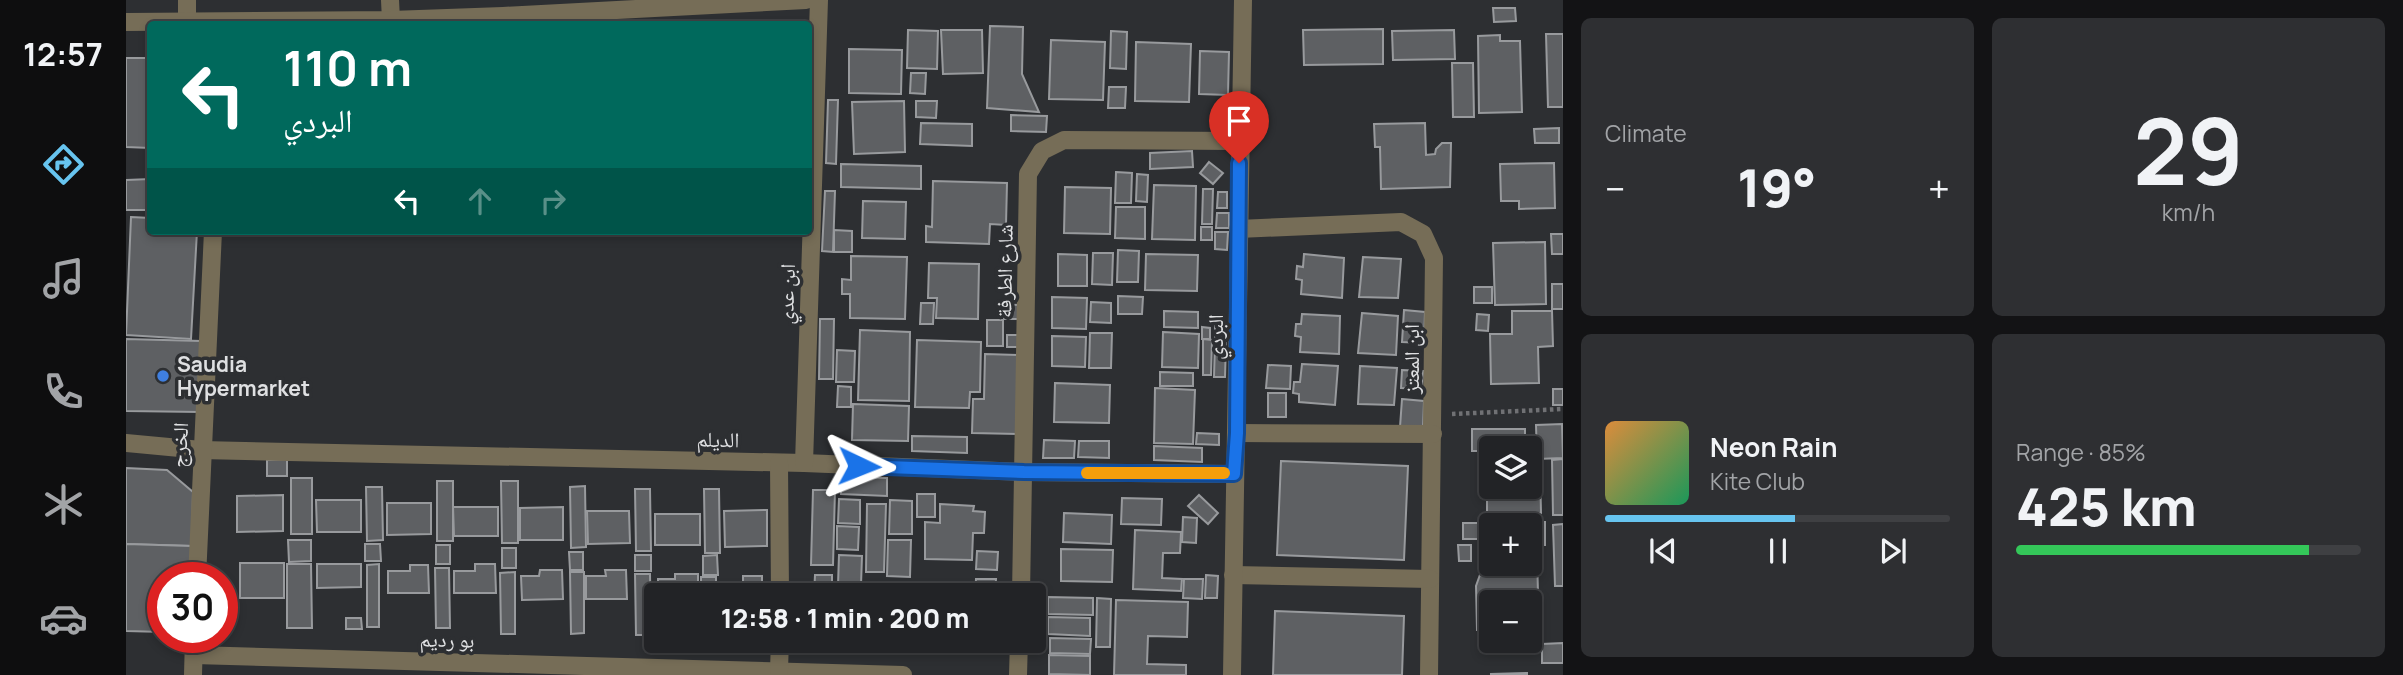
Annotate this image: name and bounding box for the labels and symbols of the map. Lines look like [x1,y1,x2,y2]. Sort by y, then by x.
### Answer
pin [1209,91,1269,163]
street label: شارع الطرفة [989,224,1019,318]
street label: ابن عدي [771,263,804,325]
street label: البردي [1201,314,1232,360]
street label: ابن المعتز [1397,324,1425,395]
place label: Saudia Hypermarket [177,350,310,402]
marker: Saudia Hypermarket [155,368,171,384]
street label: الخرج [164,422,194,468]
street label: الديلم [696,425,740,454]
position arrow [822,429,896,503]
speed limit sign: 30 [147,562,238,653]
street label: بو رديم [419,625,475,654]

